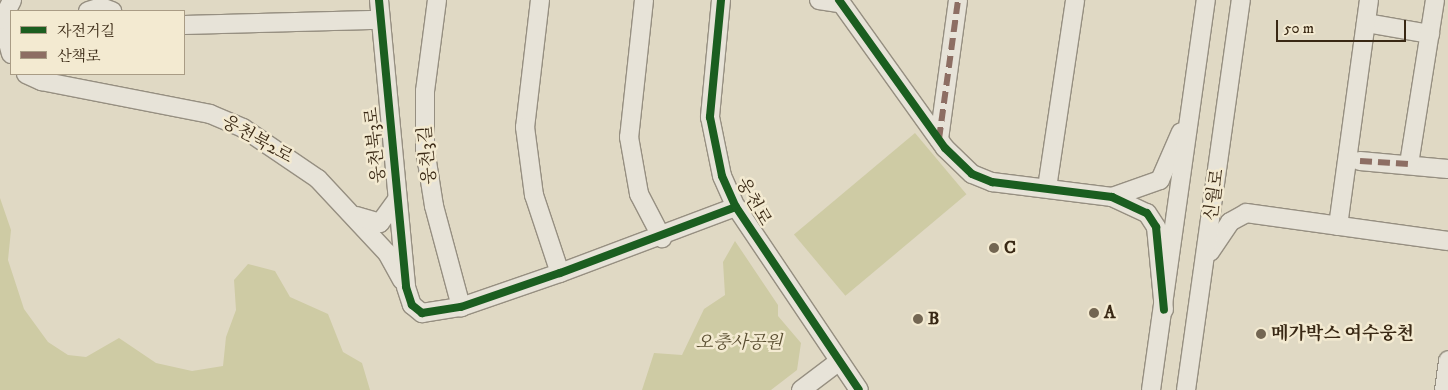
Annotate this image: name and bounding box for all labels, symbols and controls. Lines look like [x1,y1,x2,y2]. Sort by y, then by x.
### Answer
legend [10,10,185,75]
scale bar [1278,10,1408,42]
text: 50 m [1284,19,1314,38]
text: 자전거길 [57,22,115,41]
text: 산책로 [57,47,100,66]
street label: 웅천북3로 [361,106,391,184]
street label: 웅천북2로 [217,112,297,168]
street label: 웅천3길 [415,125,441,185]
street label: 신월로 [1201,168,1229,222]
street label: 웅천로 [731,174,775,230]
place label: C [1004,237,1016,259]
marker: C [988,242,1000,254]
place label: A [1104,302,1115,324]
marker: A [1088,307,1100,319]
place label: B [928,308,939,330]
marker: B [912,313,924,325]
place label: 메가박스 여수웅천 [1271,323,1414,345]
marker: 메가박스 여수웅천 [1255,328,1267,340]
park label: 오충사공원 [696,332,782,354]

